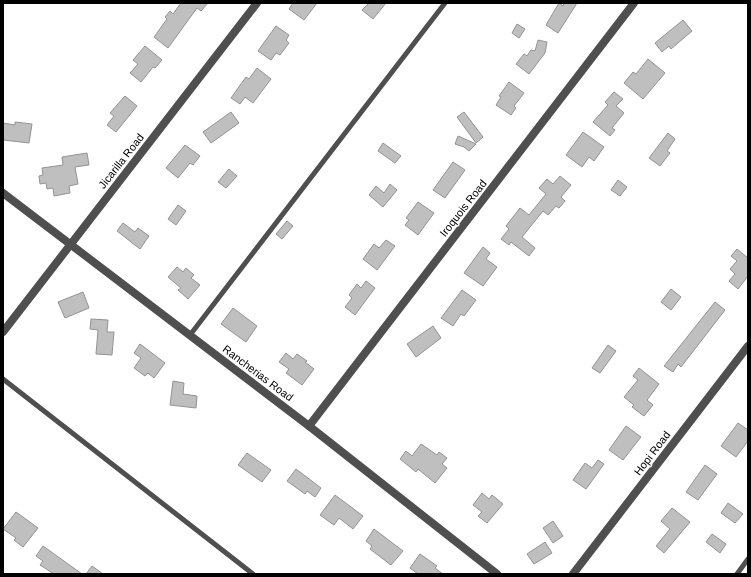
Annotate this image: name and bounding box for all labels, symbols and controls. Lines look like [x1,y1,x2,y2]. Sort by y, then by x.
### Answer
street label: Jicarilla Road [96,131,146,191]
street label: Iroquois Road [437,177,489,239]
street label: Rancherias Road [220,343,296,403]
street label: Hopi Road [632,429,672,477]

